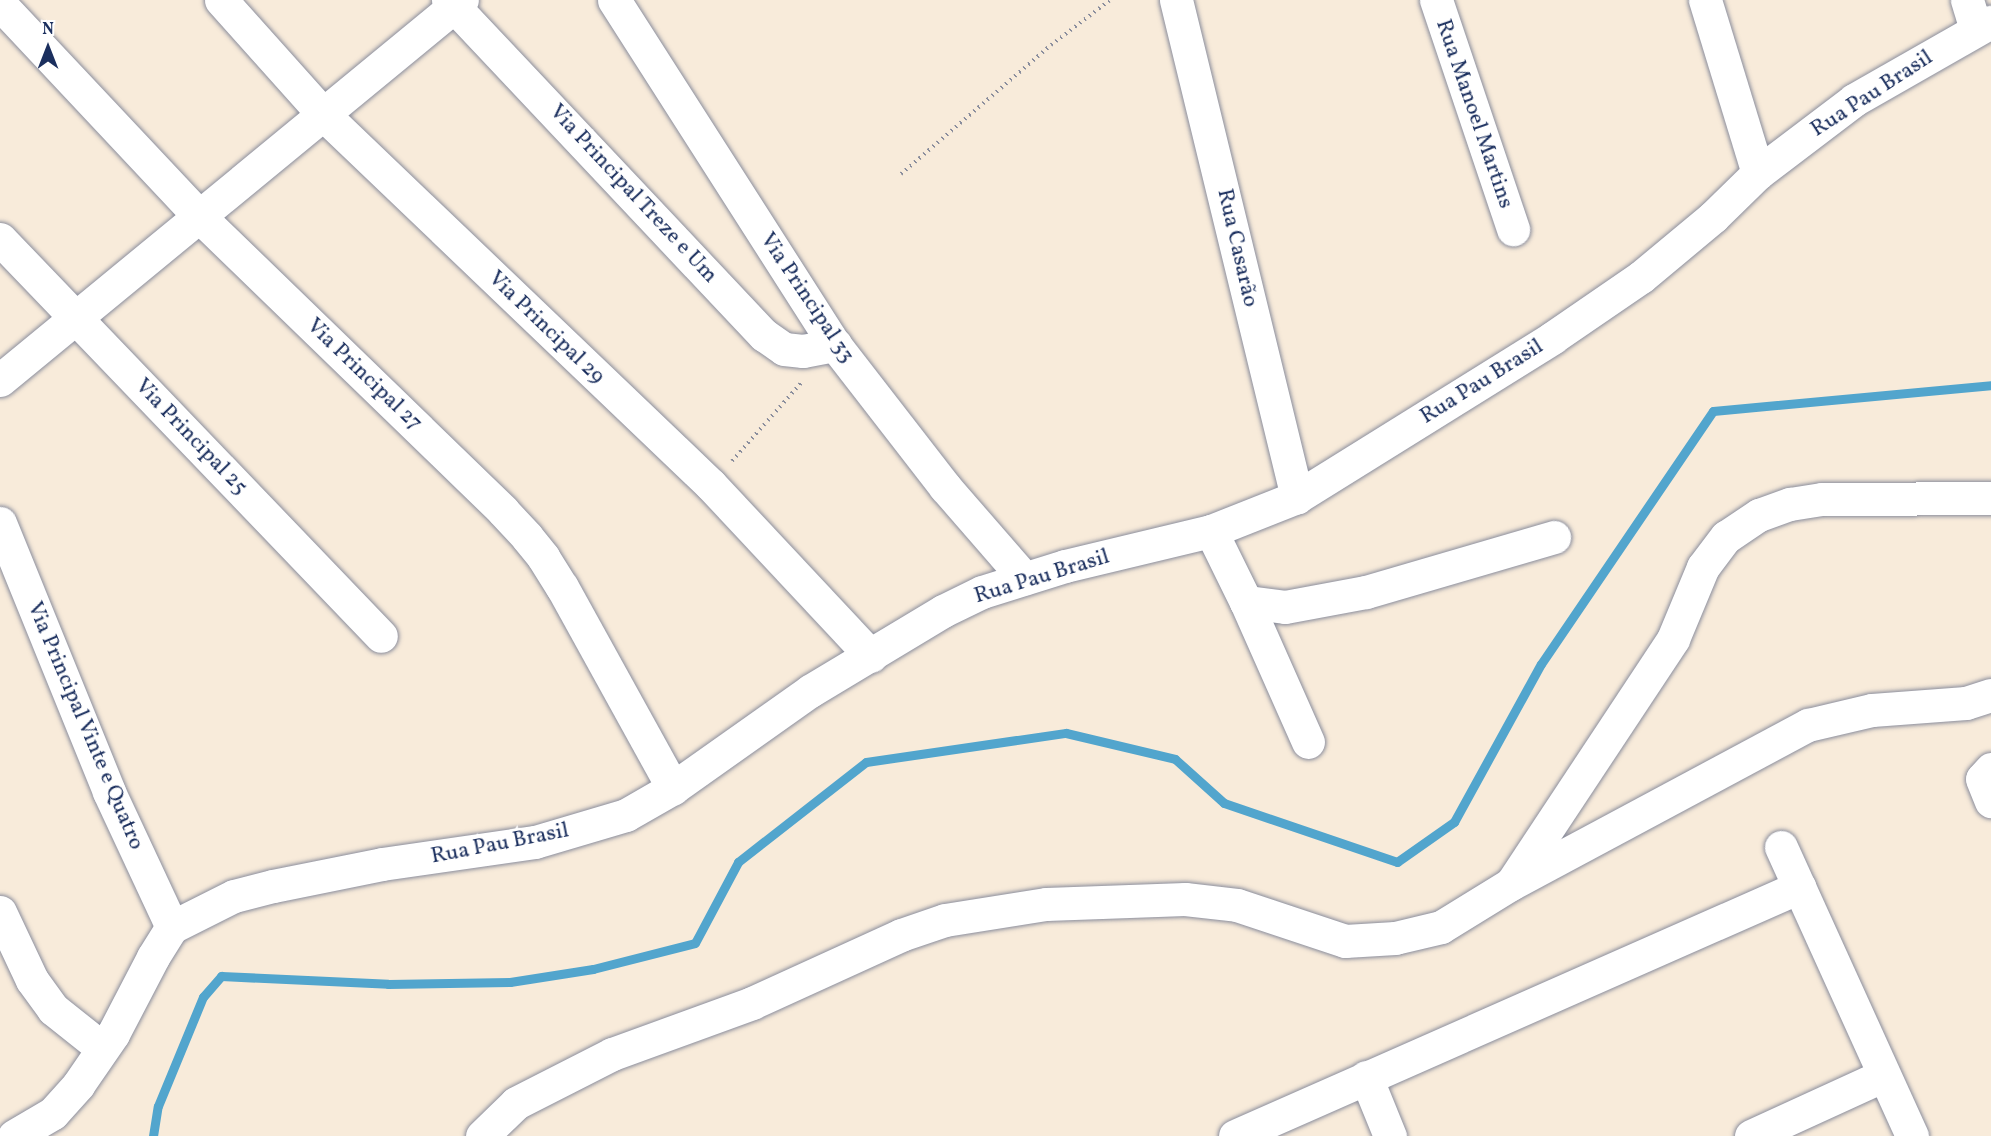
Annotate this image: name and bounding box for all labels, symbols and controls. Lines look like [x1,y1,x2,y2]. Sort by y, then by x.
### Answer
street label: Rua Manoel Martins [1429,16,1519,212]
north arrow [18,18,78,78]
text: N [42,19,54,41]
street label: Rua Pau Brasil [1806,45,1938,143]
street label: Via Principal Treze e Um [543,99,723,289]
street label: Rua Casarão [1211,186,1263,310]
street label: Via Principal 33 [754,228,860,368]
street label: Via Principal 29 [482,266,610,390]
street label: Via Principal 27 [301,313,427,437]
street label: Rua Pau Brasil [1416,334,1548,430]
street label: Via Principal 25 [129,373,253,501]
street label: Rua Pau Brasil [971,544,1113,610]
street label: Via Principal Vinte e Quatro [21,598,149,854]
street label: Rua Pau Brasil [429,818,571,870]

